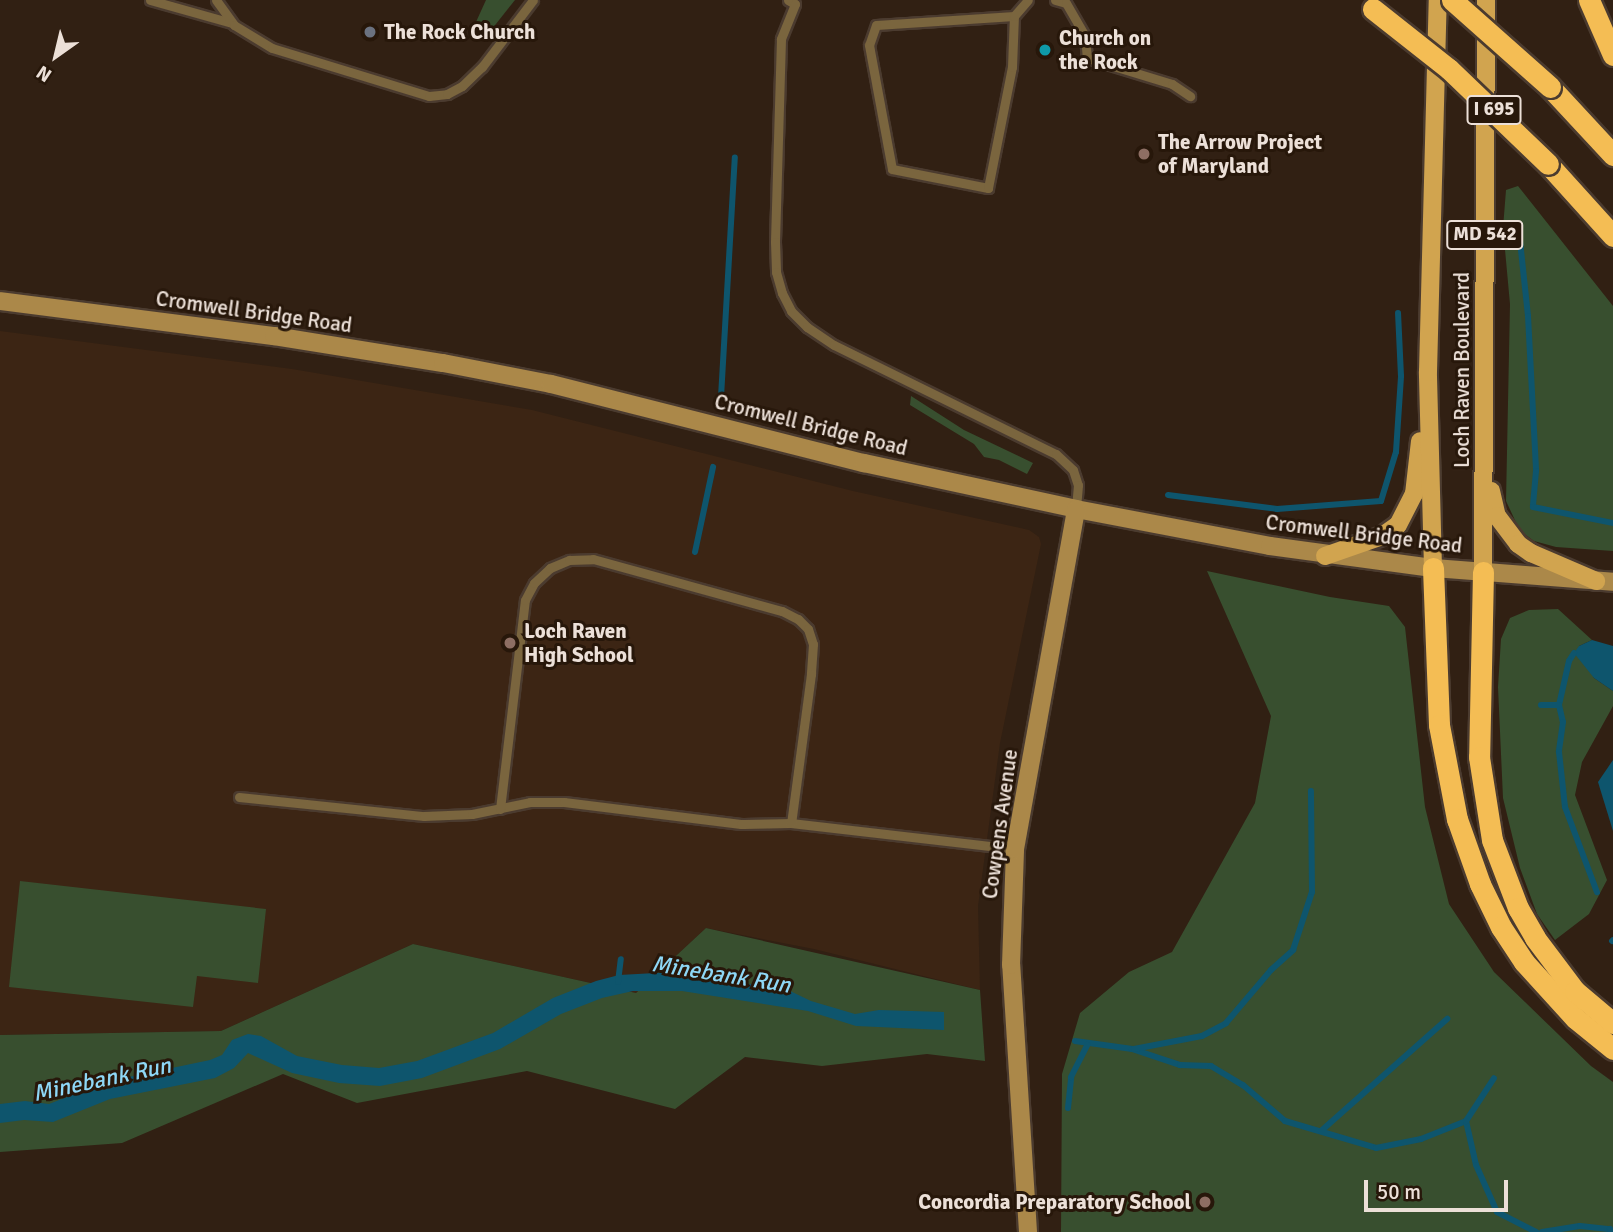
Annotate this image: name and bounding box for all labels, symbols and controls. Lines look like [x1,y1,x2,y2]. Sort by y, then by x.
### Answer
place label: The Rock Church [384,19,535,45]
north arrow [21,21,91,91]
marker: The Rock Church [362,24,378,40]
place label: Church on the Rock [1059,25,1151,75]
marker: Church on the Rock [1037,42,1053,58]
text: N [32,60,56,87]
road number: I 695 [1466,94,1522,125]
place label: The Arrow Project of Maryland [1158,129,1322,179]
marker: The Arrow Project of Maryland [1136,146,1152,162]
road number: MD 542 [1445,219,1525,250]
street label: Loch Raven Boulevard [1449,272,1475,468]
street label: Cromwell Bridge Road [154,286,354,338]
street label: Cromwell Bridge Road [712,389,910,461]
street label: Cromwell Bridge Road [1264,509,1464,559]
place label: Loch Raven High School [524,618,634,668]
marker: Loch Raven High School [502,635,518,651]
street label: Cowpens Avenue [977,747,1023,901]
water label: Minebank Run [650,950,792,1000]
water label: Minebank Run [31,1052,173,1108]
scale bar [1368,1166,1512,1210]
text: 50 m [1377,1179,1421,1205]
place label: Concordia Preparatory School [918,1189,1191,1215]
marker: Concordia Preparatory School [1197,1194,1213,1210]

